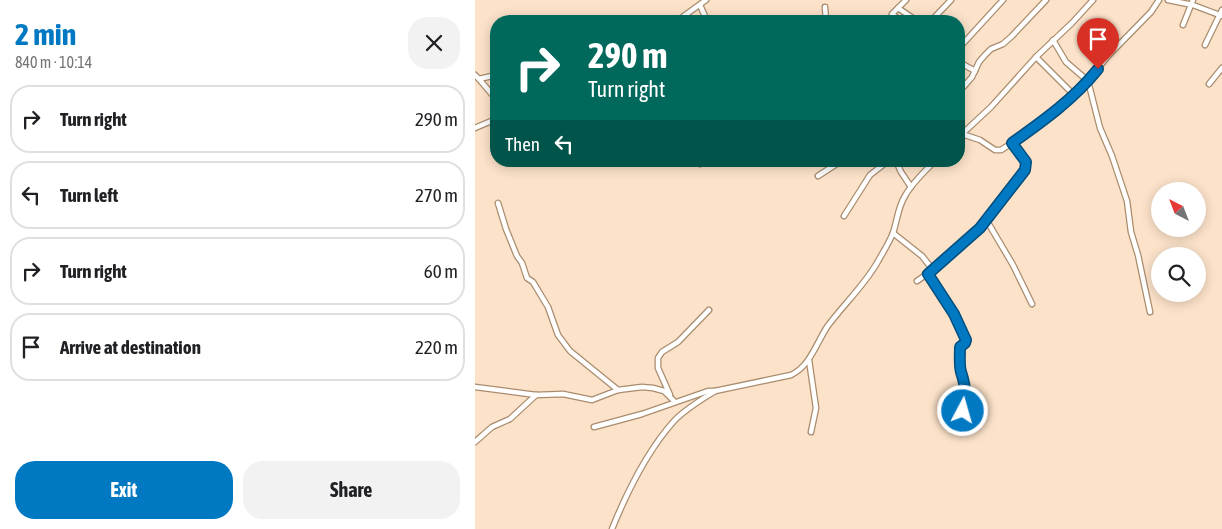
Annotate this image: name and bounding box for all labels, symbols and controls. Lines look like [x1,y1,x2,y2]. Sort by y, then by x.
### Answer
text: 2 min [15,17,76,51]
button: close [408,17,460,69]
pin [1077,18,1119,69]
icon: arrive [1084,25,1112,53]
icon: right [505,35,570,100]
text: 290 m [588,35,667,75]
text: 840 m · 10:14 [15,53,92,71]
text: Turn right [588,76,665,102]
icon: right [17,105,45,133]
text: Turn right [60,108,127,130]
text: 290 m [415,108,458,130]
icon: left [550,130,578,158]
text: Then [505,133,540,155]
icon: left [17,181,45,209]
north arrow [1151,182,1206,238]
map controls [1151,182,1206,302]
text: Turn left [60,184,118,206]
text: 270 m [415,184,458,206]
button: search [1151,247,1206,302]
icon: right [17,257,45,285]
text: Turn right [60,260,127,282]
text: 60 m [424,260,458,282]
icon: arrive [17,333,45,361]
text: Arrive at destination [60,336,201,358]
text: 220 m [415,336,458,358]
position arrow [936,384,988,436]
button: Exit [15,461,233,519]
button: Share [243,461,460,519]

